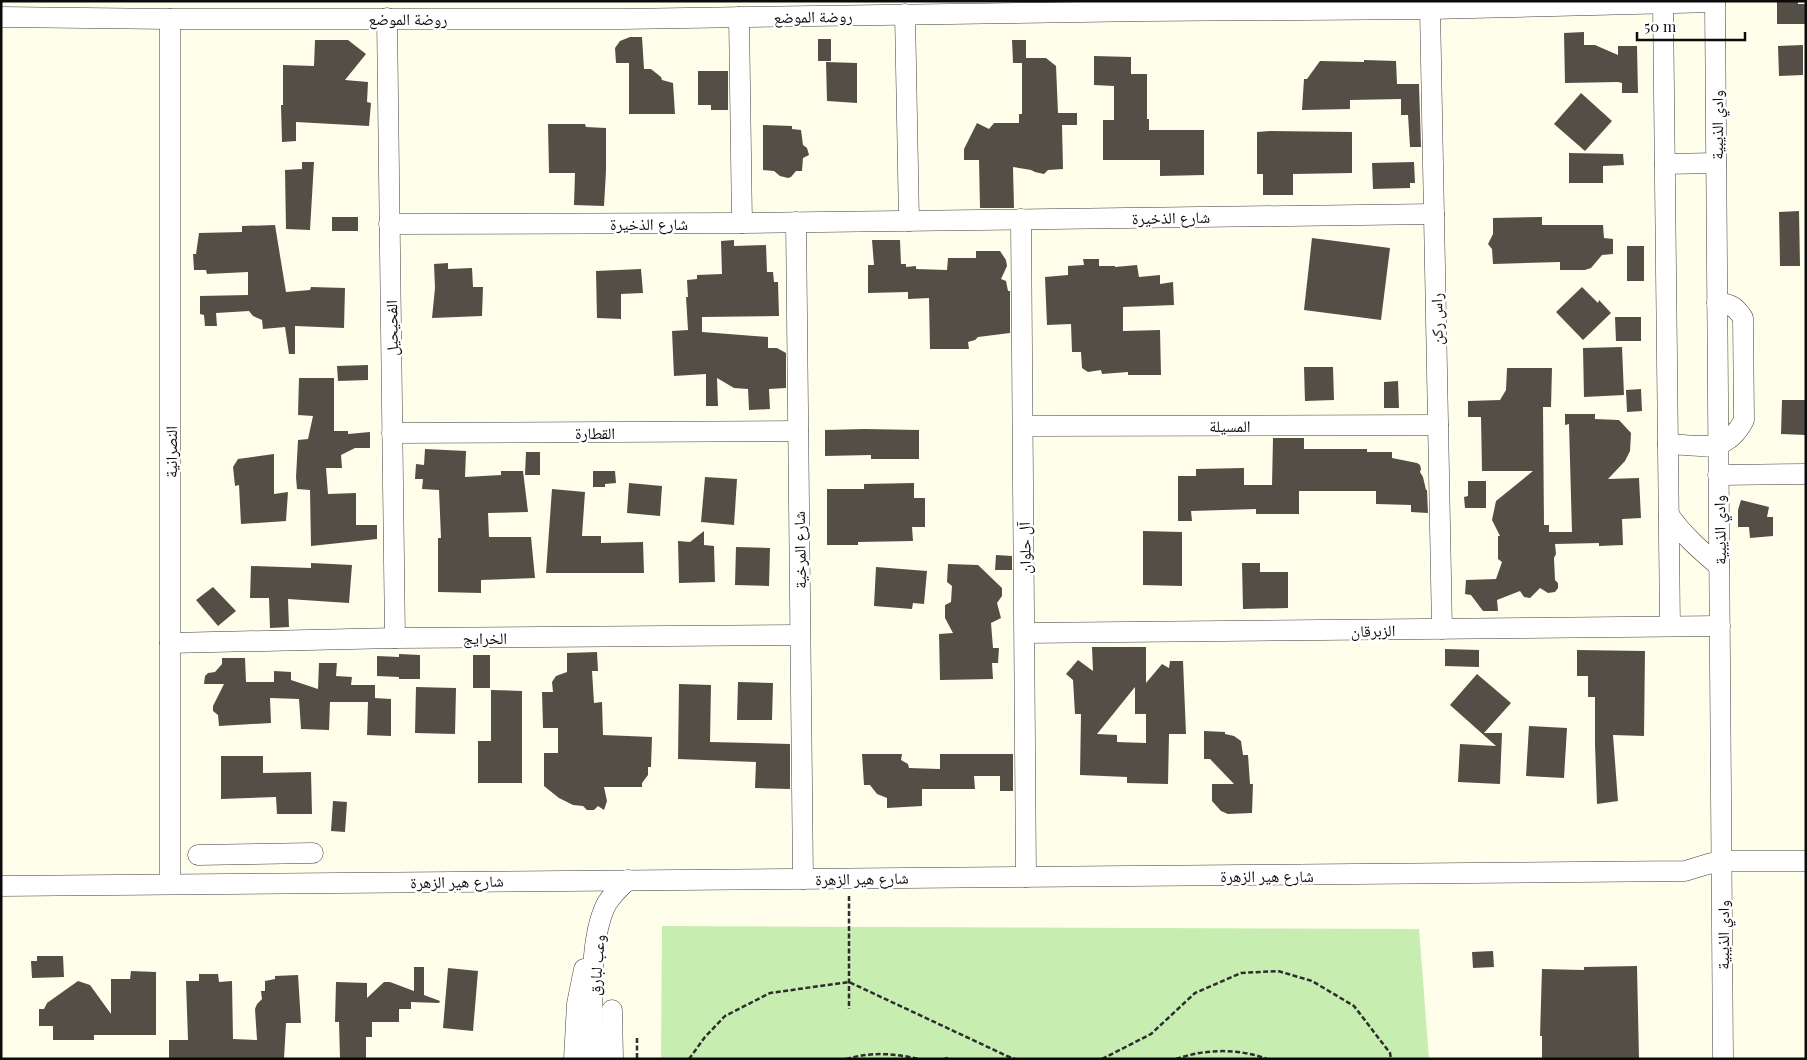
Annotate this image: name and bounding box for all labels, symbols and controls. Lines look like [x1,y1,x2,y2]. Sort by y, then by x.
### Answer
street label: روضة الموضع [773,5,853,28]
street label: روضة الموضع [369,8,447,30]
scale bar [1637,10,1744,42]
text: 50 m [1644,16,1677,36]
street label: وادي الذيبية [1706,90,1730,160]
street label: شارع الذخيرة [1132,206,1210,229]
street label: شارع الذخيرة [610,213,688,235]
street label: راس ركن [1425,293,1448,345]
street label: الفحيحيل [380,300,403,356]
street label: المسيلة [1209,415,1251,436]
street label: القطارة [575,422,615,443]
street label: النصرانية [160,426,181,478]
street label: وادي الذيبية [1708,495,1733,565]
street label: شارع المرخية [788,511,811,589]
street label: آل حلوان [1013,521,1036,574]
street label: الزبرقان [1350,619,1396,642]
street label: الخرايج [463,627,507,649]
street label: شارع هير الزهرة [1220,865,1314,887]
street label: شارع هير الزهرة [815,867,909,890]
street label: شارع هير الزهرة [410,870,504,893]
street label: وادي الذيبية [1712,900,1736,970]
street label: وعب لبارق [583,934,610,997]

